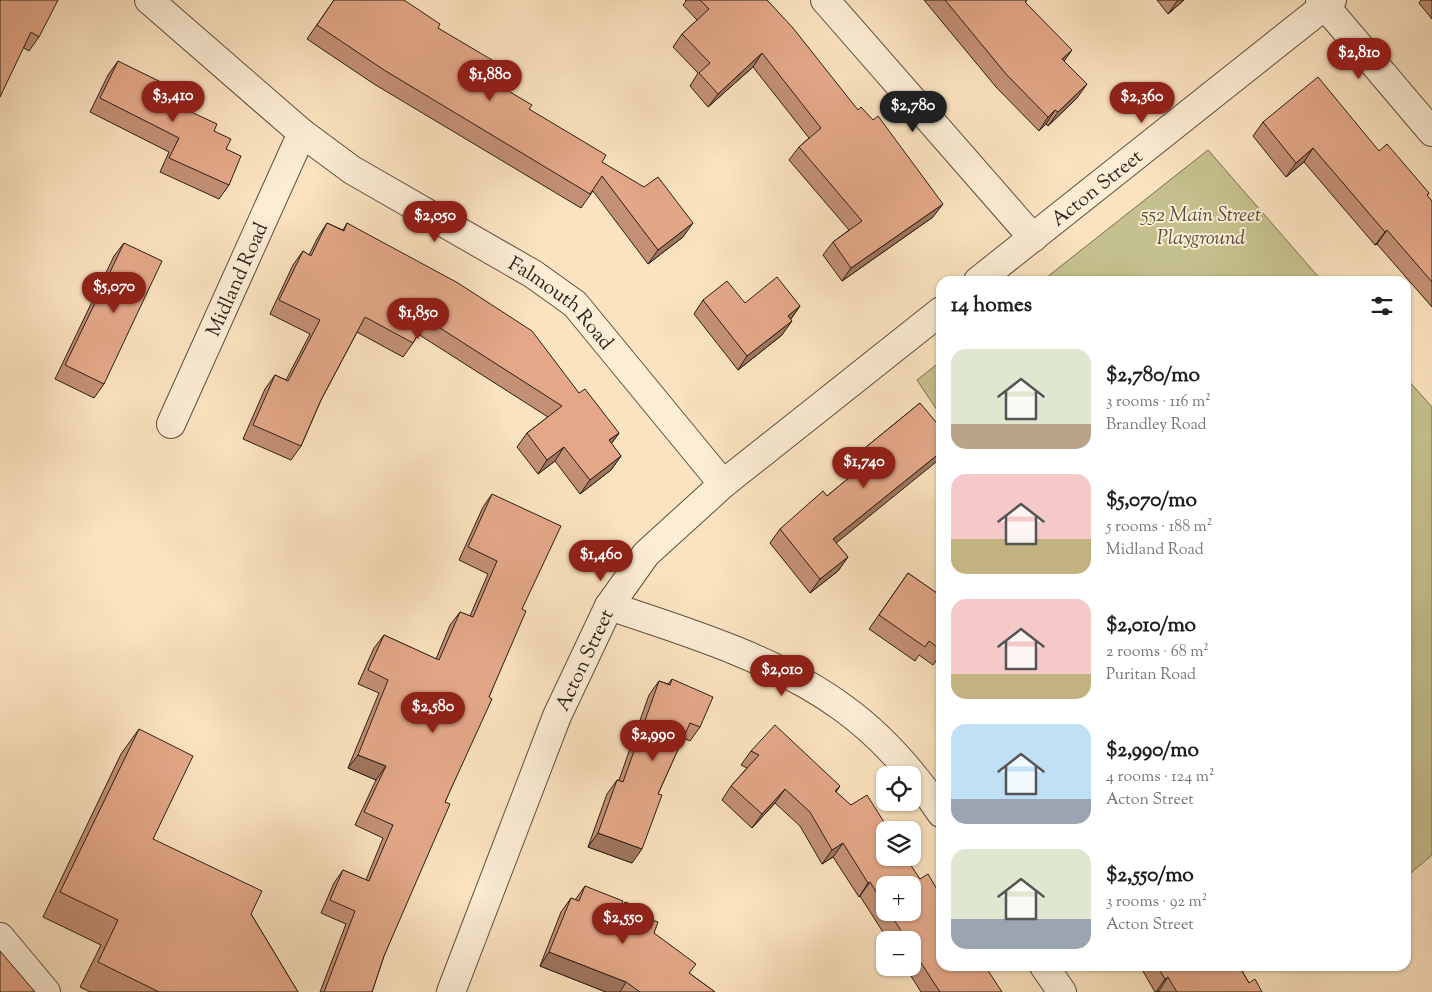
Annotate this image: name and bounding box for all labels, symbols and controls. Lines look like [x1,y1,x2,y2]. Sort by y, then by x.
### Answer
pin: $2,810 [1318,38,1400,80]
text: $2,810 [1338,42,1380,65]
pin: $1,880 [449,59,531,102]
text: $1,880 [469,64,511,87]
pin: $3,410 [132,80,214,123]
pin: $2,360 [1101,82,1183,124]
text: $3,410 [153,85,193,108]
text: $2,360 [1121,86,1163,109]
pin: $2,780 [872,90,954,133]
text: $2,780 [891,95,935,118]
street label: Acton Street [1046,143,1150,235]
pin: $2,050 [394,200,476,243]
park label: 552 Main Street Playground [1140,202,1261,254]
text: $2,050 [414,205,456,228]
street label: Midland Road [200,218,277,342]
street label: Falmouth Road [502,251,619,357]
pin: $5,070 [73,272,155,314]
text: $5,070 [93,276,135,299]
text: 14 homes [951,291,1032,321]
icon: filters [1368,292,1396,320]
pin: $1,850 [377,298,459,340]
text: $1,850 [398,302,438,325]
text: $2,780/mo [1106,361,1200,391]
icon: home [991,369,1051,429]
text: 3 rooms · 116 m² [1106,391,1211,414]
text: Brandley Road [1106,414,1207,437]
pin: $1,740 [823,446,905,489]
text: $1,740 [843,451,885,474]
text: $5,070/mo [1106,486,1197,516]
icon: home [991,494,1051,554]
text: 5 rooms · 188 m² [1106,516,1212,539]
text: Midland Road [1106,539,1204,562]
pin: $1,460 [560,540,642,582]
text: $1,460 [580,544,622,567]
street label: Acton Street [549,605,623,717]
text: $2,010/mo [1106,611,1196,641]
icon: home [991,619,1051,679]
text: 2 rooms · 68 m² [1106,641,1209,664]
pin: $2,010 [741,654,823,697]
text: $2,010 [761,659,803,682]
text: Puritan Road [1106,664,1196,687]
pin: $2,580 [392,692,474,734]
text: $2,580 [412,696,454,719]
pin: $2,990 [612,720,694,762]
text: $2,990 [631,724,675,747]
text: $2,990/mo [1106,736,1199,766]
icon: home [991,744,1051,804]
map controls [876,766,921,976]
button: locate [876,766,921,811]
text: 4 rooms · 124 m² [1106,766,1214,789]
text: Acton Street [1106,789,1194,812]
button: layers [876,821,921,866]
text: $2,550/mo [1106,861,1194,891]
icon: home [991,869,1051,929]
button: + [876,876,921,921]
text: 3 rooms · 92 m² [1106,891,1207,914]
pin: $2,550 [582,902,664,945]
text: $2,550 [603,907,643,930]
text: Acton Street [1106,914,1194,937]
button: − [876,931,921,976]

